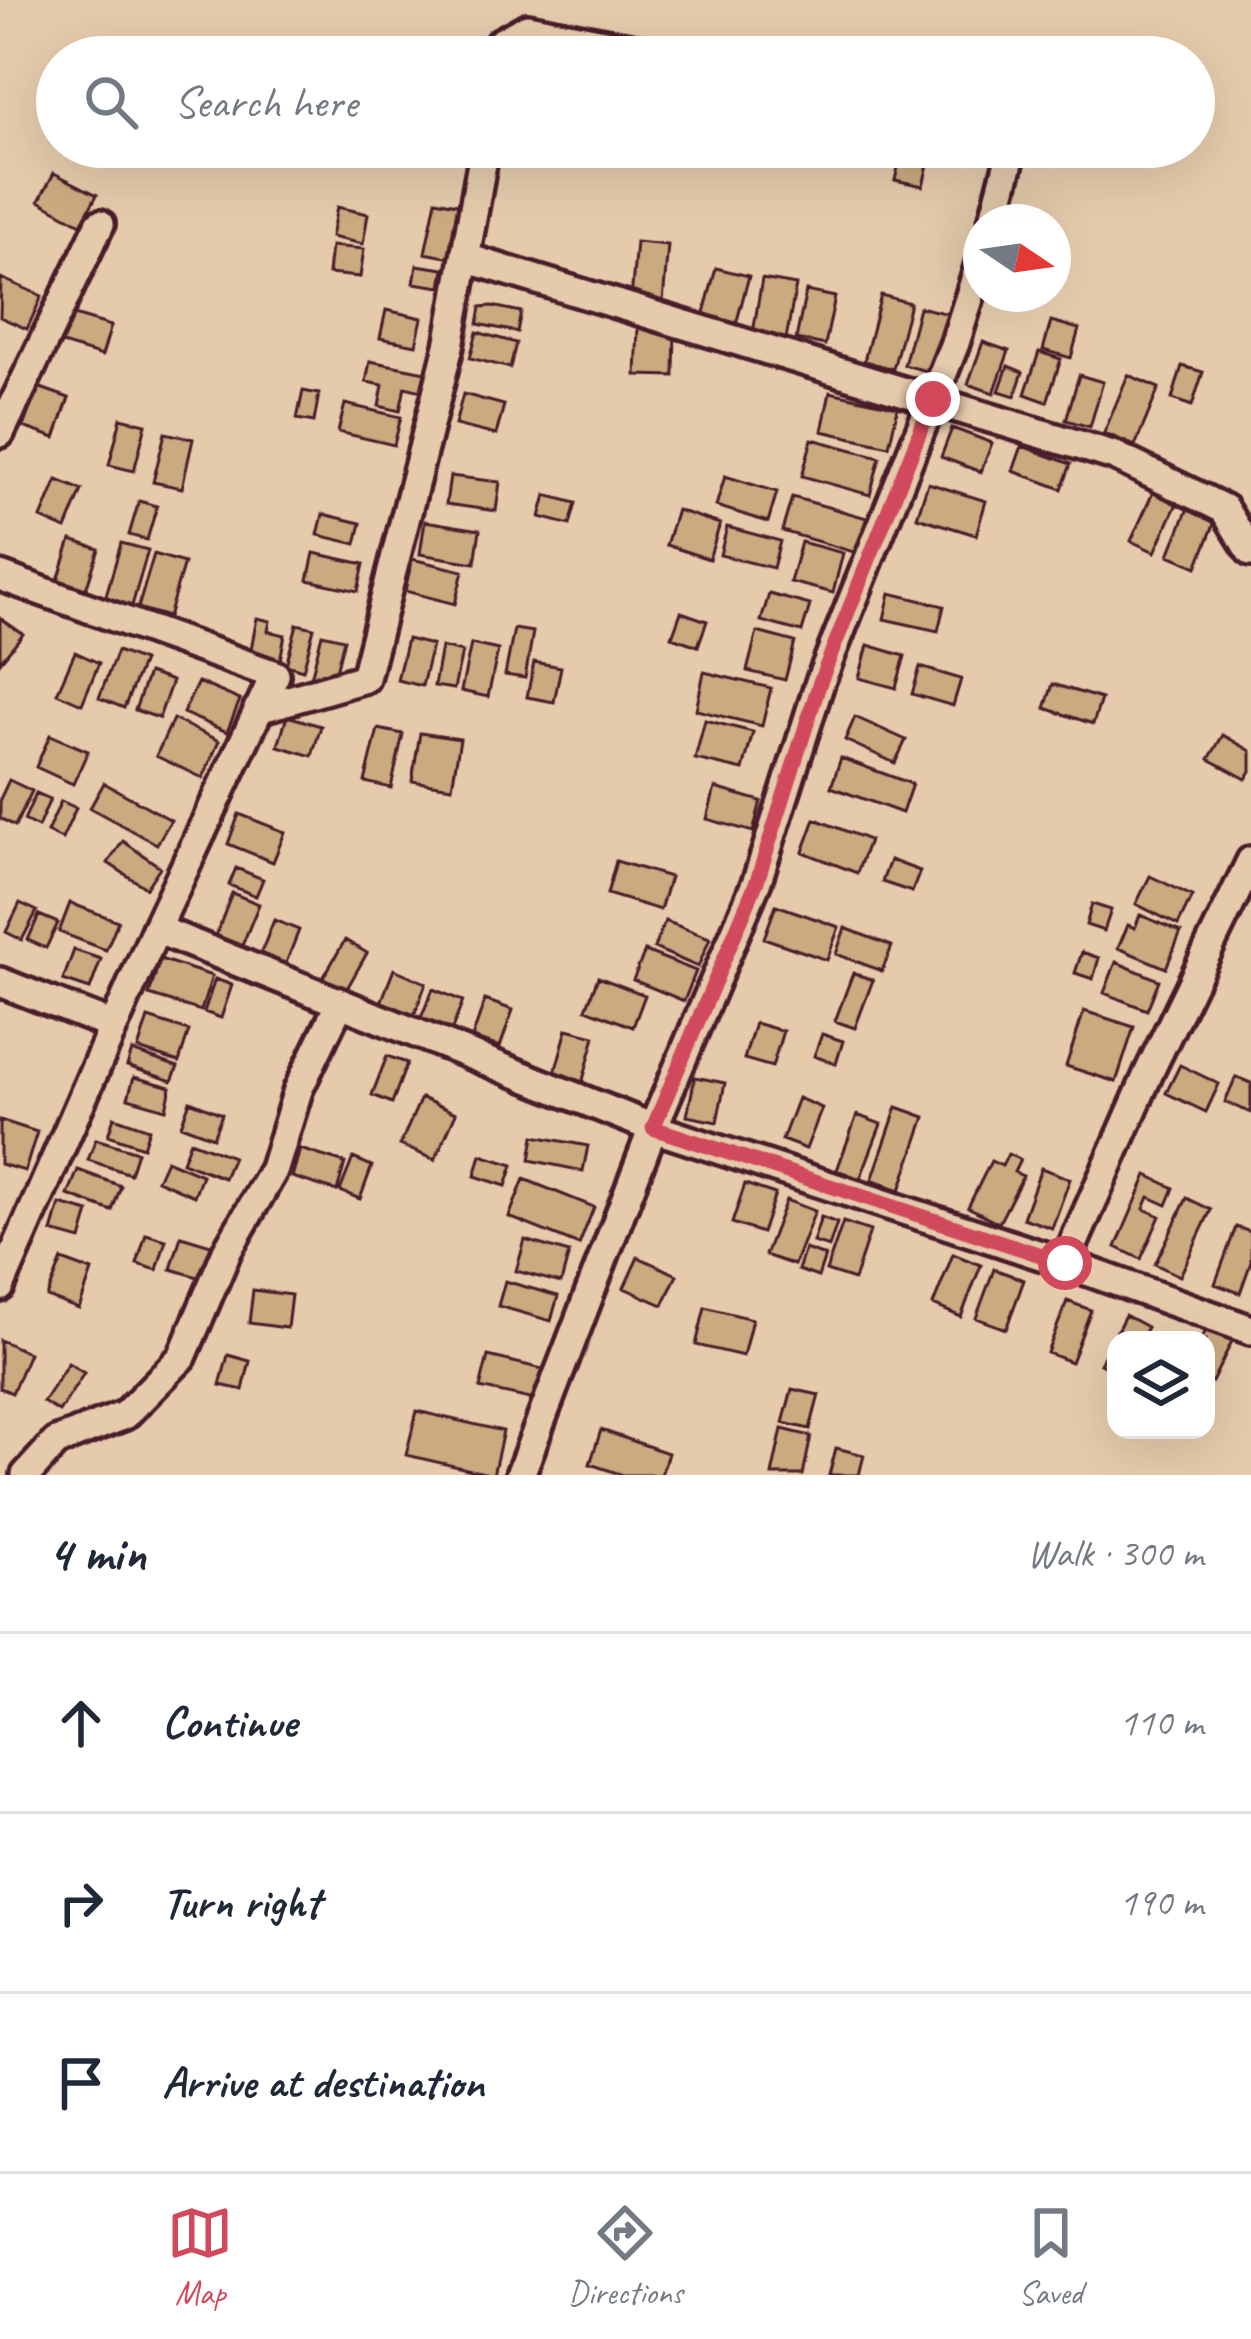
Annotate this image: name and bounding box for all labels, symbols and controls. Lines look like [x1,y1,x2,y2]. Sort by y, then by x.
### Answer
search box [36,36,1215,168]
icon: search [78,69,144,135]
text: Search here [174,74,357,131]
north arrow [963,204,1071,312]
route end [906,372,960,426]
route start [1038,1236,1092,1290]
map controls [1107,1331,1215,1439]
button: layers [1107,1331,1215,1439]
text: 4 min [48,1521,146,1585]
text: Walk · 300 m [1027,1529,1203,1578]
icon: ahead [48,1690,114,1756]
text: Continue [162,1694,296,1751]
text: 110 m [1119,1698,1203,1747]
icon: right [48,1870,114,1936]
text: Turn right [162,1874,320,1931]
text: 190 m [1119,1878,1203,1927]
icon: arrive [48,2050,114,2116]
text: Arrive at destination [162,2054,484,2111]
tab: Map [167,2200,233,2314]
tab: Directions [568,2200,683,2314]
tab: Saved [1018,2200,1084,2314]

